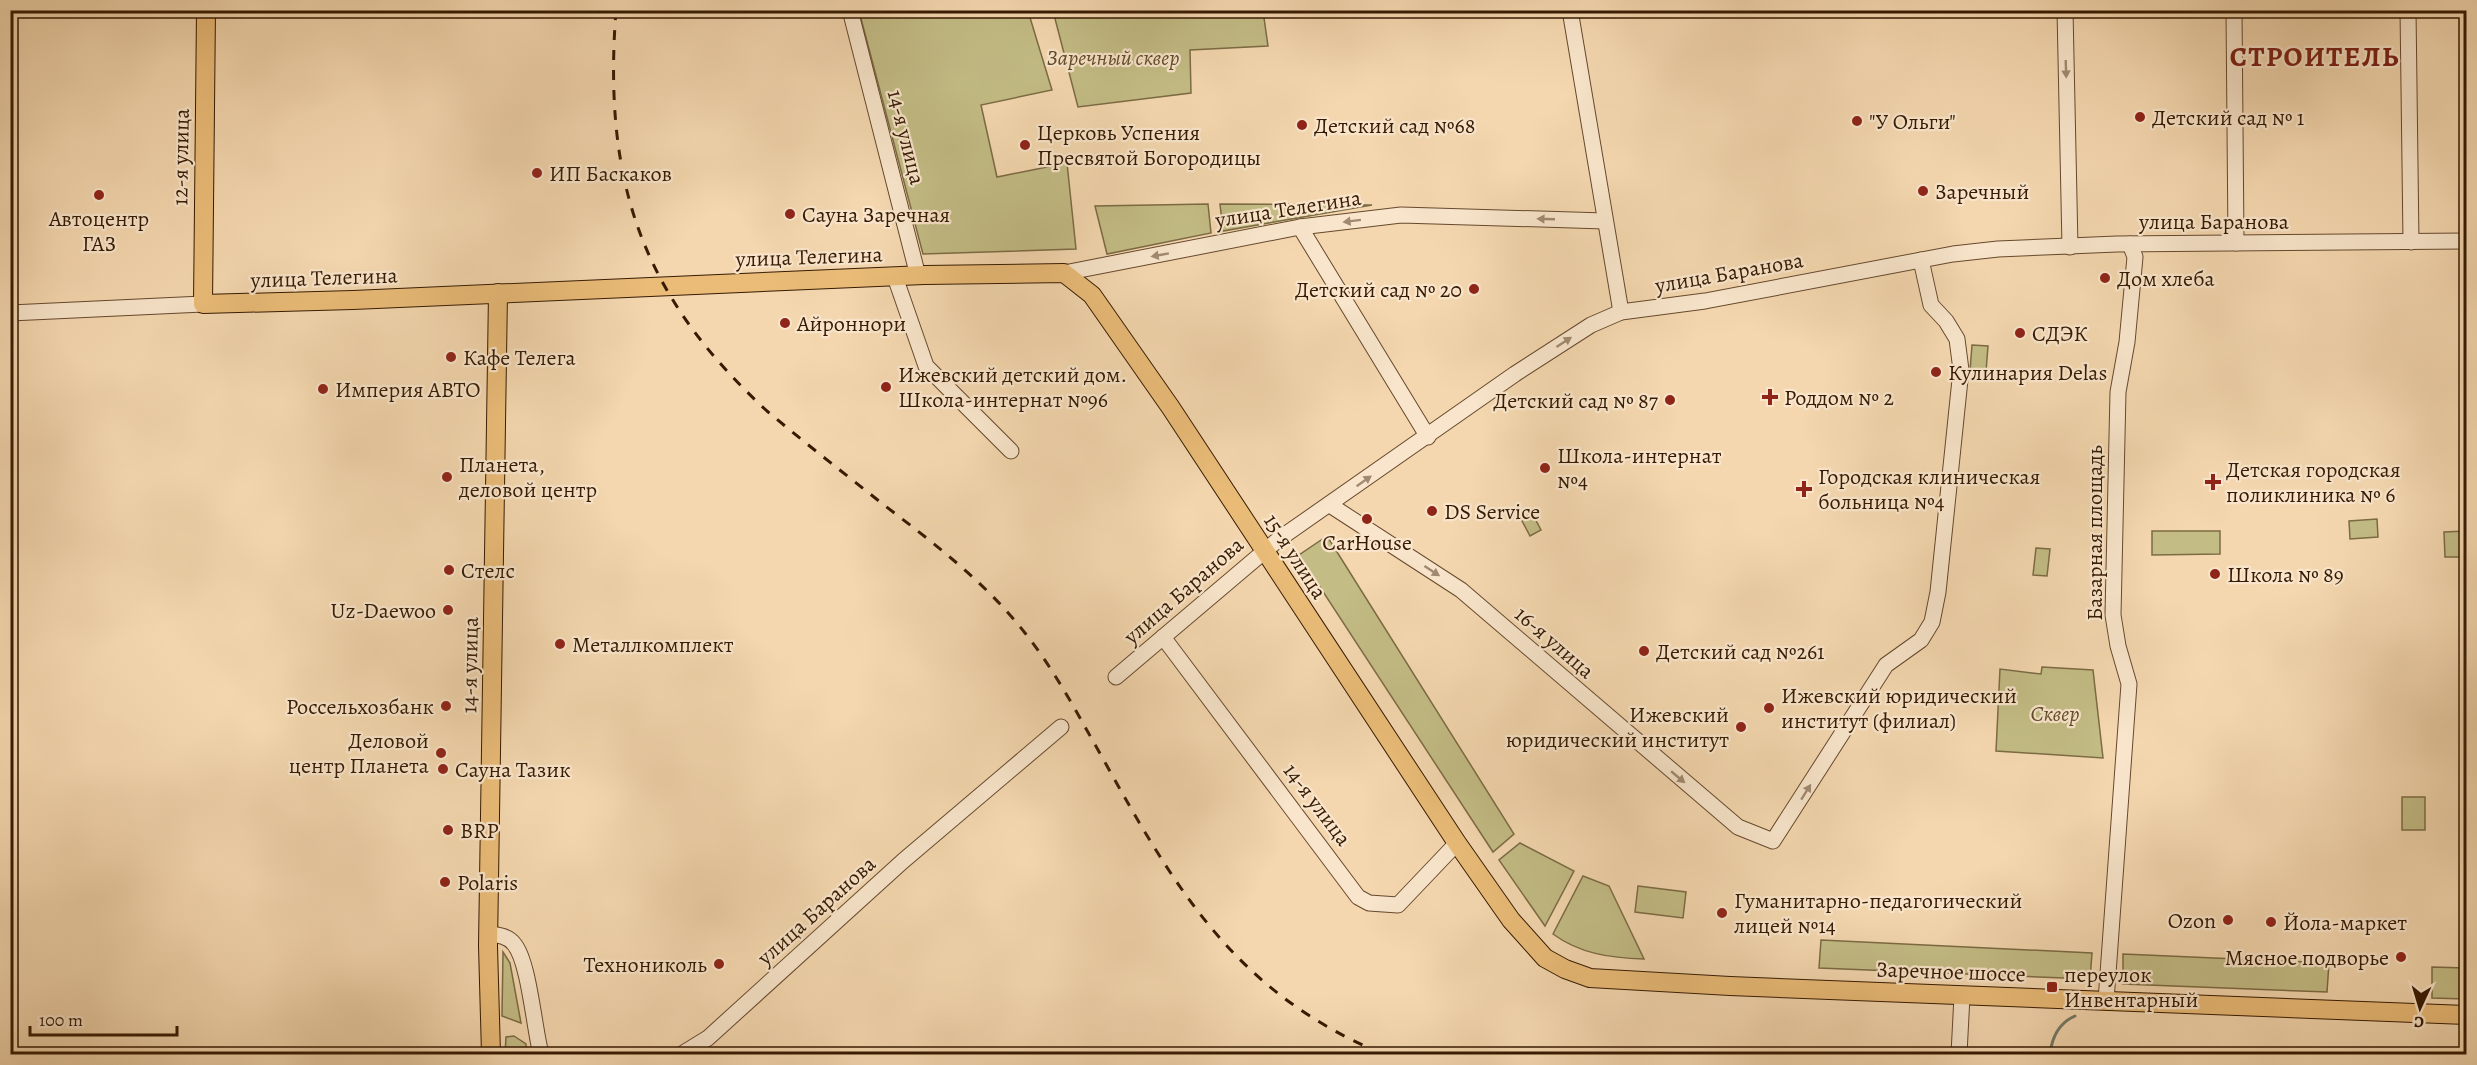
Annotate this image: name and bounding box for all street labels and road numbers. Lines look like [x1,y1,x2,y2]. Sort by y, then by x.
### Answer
street label: 14-я улица [880,87,932,189]
street label: 12-я улица [165,107,197,206]
street label: улица Телегина [1212,183,1364,235]
street label: улица Баранова [2138,207,2290,237]
street label: улица Телегина [734,239,884,275]
street label: улица Баранова [1652,245,1806,301]
street label: улица Телегина [249,260,399,296]
street label: Базарная площадь [2080,445,2110,621]
street label: 15-я улица [1256,508,1334,606]
street label: улица Баранова [1116,530,1251,652]
street label: 16-я улица [1508,600,1601,686]
street label: 14-я улица [454,616,486,714]
street label: 14-я улица [1276,757,1359,853]
street label: улица Баранова [750,849,883,973]
street label: Заречное шоссе [1876,954,2026,990]

